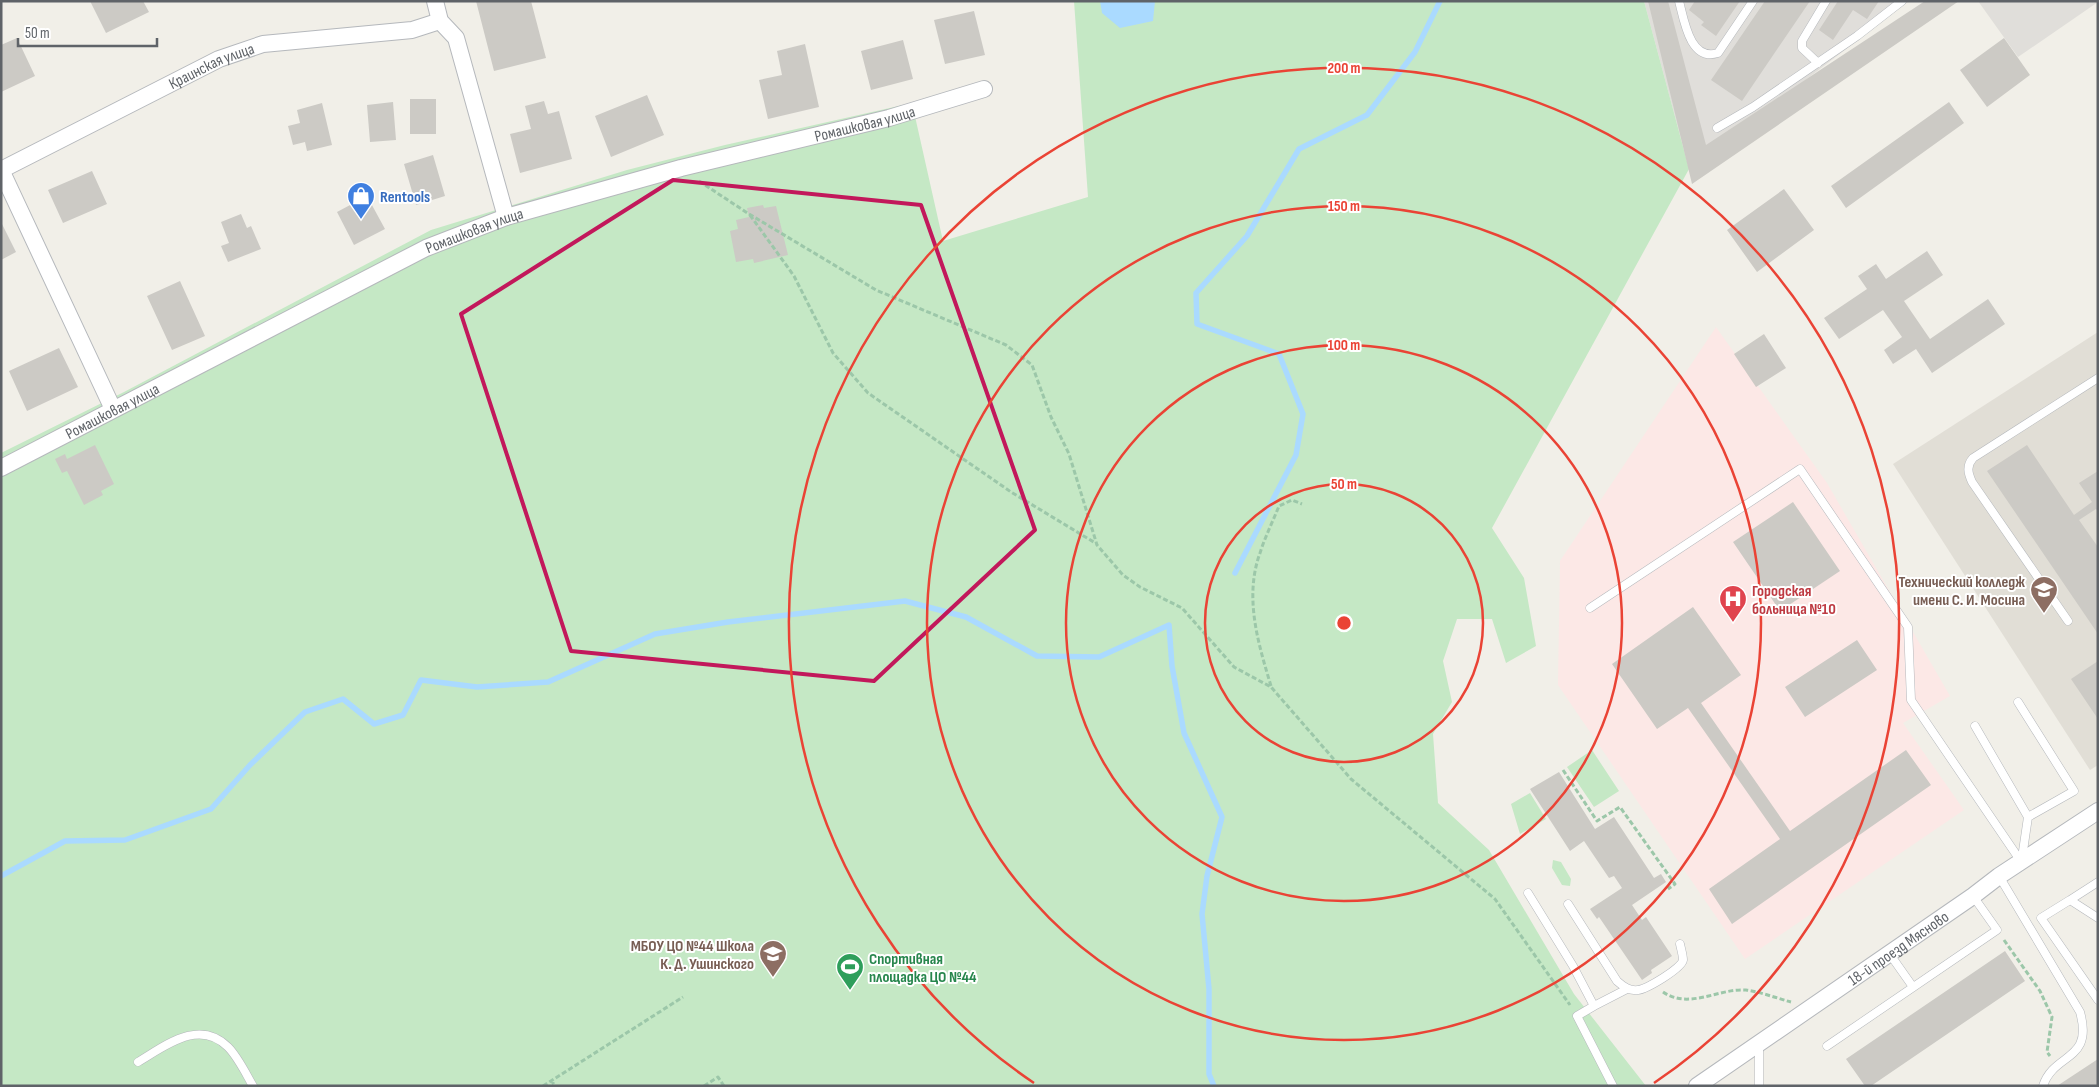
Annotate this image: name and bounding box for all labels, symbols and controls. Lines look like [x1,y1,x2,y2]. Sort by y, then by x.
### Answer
scale bar [18,15,156,47]
text: 50 m [25,24,50,43]
street label: Краинская улица [166,40,257,94]
text: 200 m [1327,59,1361,78]
street label: Ромашковая улица [813,103,918,147]
shop icon: Rentools [346,181,376,220]
place label: Rentools [380,188,430,207]
text: 150 m [1328,197,1360,216]
street label: Ромашковая улица [423,205,525,258]
text: 100 m [1328,336,1360,355]
street label: Ромашковая улица [63,380,163,444]
text: 50 m [1331,475,1357,494]
place label: Технический колледж имени С. И. Мосина [1898,573,2025,610]
school or university icon: Технический колледж имени С. И. Мосина [2029,575,2059,614]
place label: Городская больница №10 [1752,582,1836,619]
hospital icon: Городская больница №10 [1718,584,1748,623]
centre of rings [1335,614,1353,632]
street label: 18-й проезд Мясново [1845,908,1953,990]
place label: МБОУ ЦО №44 Школа К. Д. Ушинского [631,937,754,974]
school or university icon: МБОУ ЦО №44 Школа К. Д. Ушинского [758,939,788,978]
place label: Спортивная площадка ЦО №44 [869,950,977,987]
sports icon: Спортивная площадка ЦО №44 [835,952,865,991]

